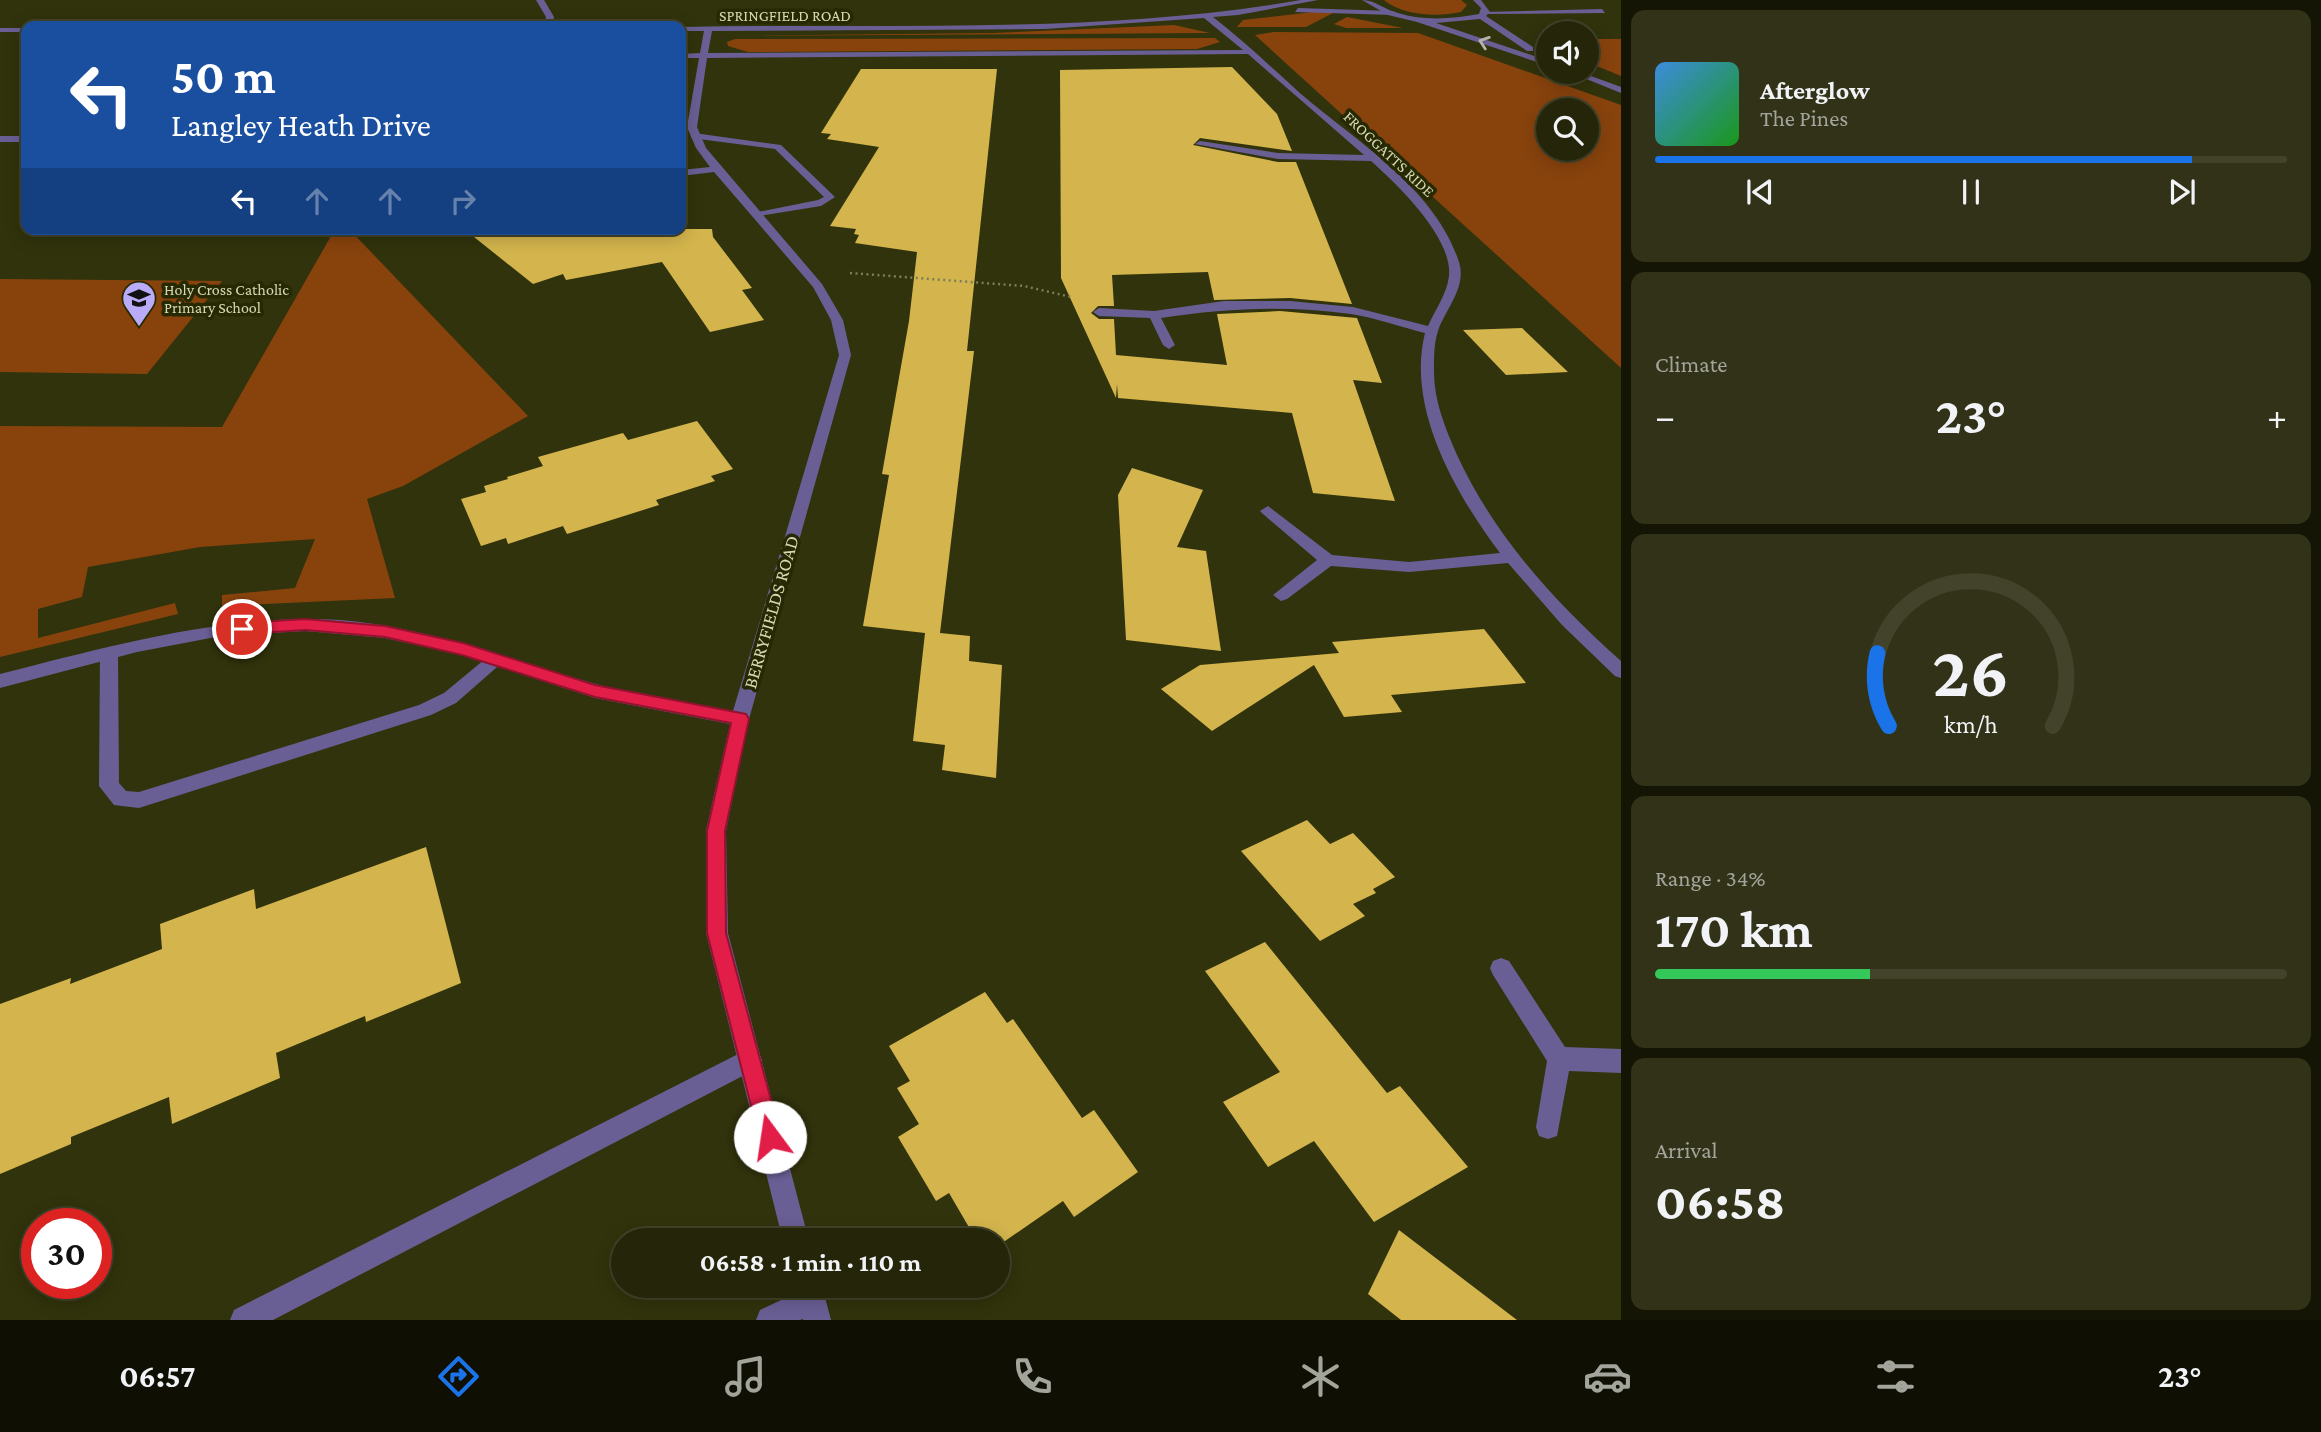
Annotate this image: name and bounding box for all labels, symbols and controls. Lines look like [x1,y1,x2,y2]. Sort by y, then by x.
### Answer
street label: SPRINGFIELD ROAD [719,7,851,24]
map controls [1536,21,1599,161]
button: sound [1536,21,1599,84]
one-way arrow [1478,36,1491,50]
icon: left [56,49,147,140]
text: 50 m [171,49,276,104]
text: Afterglow [1760,76,1870,105]
button: search [1536,98,1599,161]
text: The Pines [1760,105,1848,131]
text: Langley Heath Drive [171,107,431,143]
street label: FROGGATTS RIDE [1340,108,1438,200]
icon: previous [1741,173,1779,211]
icon: pause [1952,173,1990,211]
icon: next [2163,173,2201,211]
icon: left [225,182,263,220]
icon: ahead [298,182,336,220]
icon: ahead [371,182,409,220]
icon: right [444,182,482,220]
school or university icon: Holy Cross Catholic Primary School [120,279,158,328]
place label: Holy Cross Catholic Primary School [164,281,289,317]
text: Climate [1655,351,1727,377]
text: 23° [1935,386,2007,444]
text: − [1655,395,1675,437]
text: + [2267,395,2287,437]
street label: BERRYFIELDS ROAD [739,533,803,691]
pin [212,599,272,659]
icon: arrive [223,610,261,648]
text: 26 [1933,631,2009,712]
text: km/h [1944,711,1998,738]
text: Range · 34% [1655,865,1766,891]
text: 170 km [1655,900,1813,958]
position arrow [733,1100,807,1174]
text: Arrival [1655,1137,1718,1163]
text: 06:58 [1655,1172,1785,1230]
speed limit sign: 30 [21,1208,112,1299]
text: 06:58 · 1 min · 110 m [700,1248,921,1277]
icon: directions [434,1352,483,1401]
icon: music [721,1352,770,1401]
icon: phone [1008,1352,1057,1401]
icon: climate [1296,1352,1345,1401]
icon: car [1583,1352,1632,1401]
icon: filters [1871,1352,1920,1401]
text: 06:57 [119,1358,195,1394]
text: 23° [2158,1358,2202,1394]

